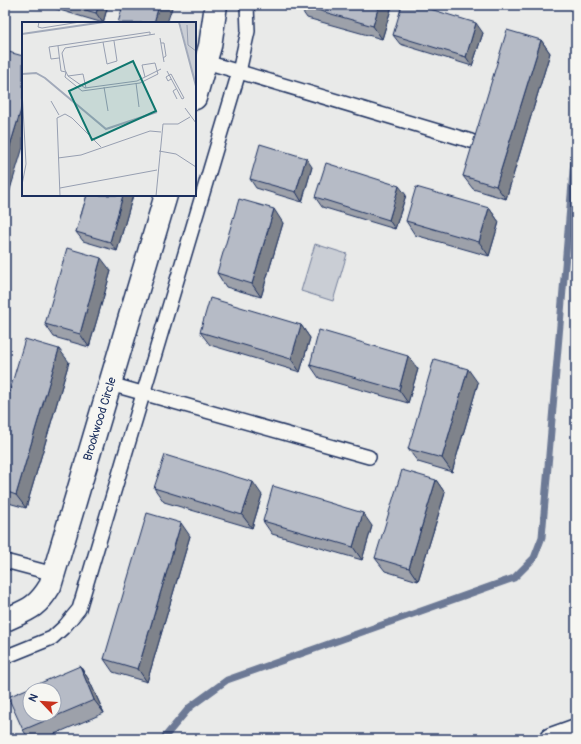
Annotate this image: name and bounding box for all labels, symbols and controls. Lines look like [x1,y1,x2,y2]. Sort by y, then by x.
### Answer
inset map [22,22,196,196]
street label: Brookwood Circle [80,375,120,463]
north arrow [22,682,62,722]
text: N [26,691,41,704]

